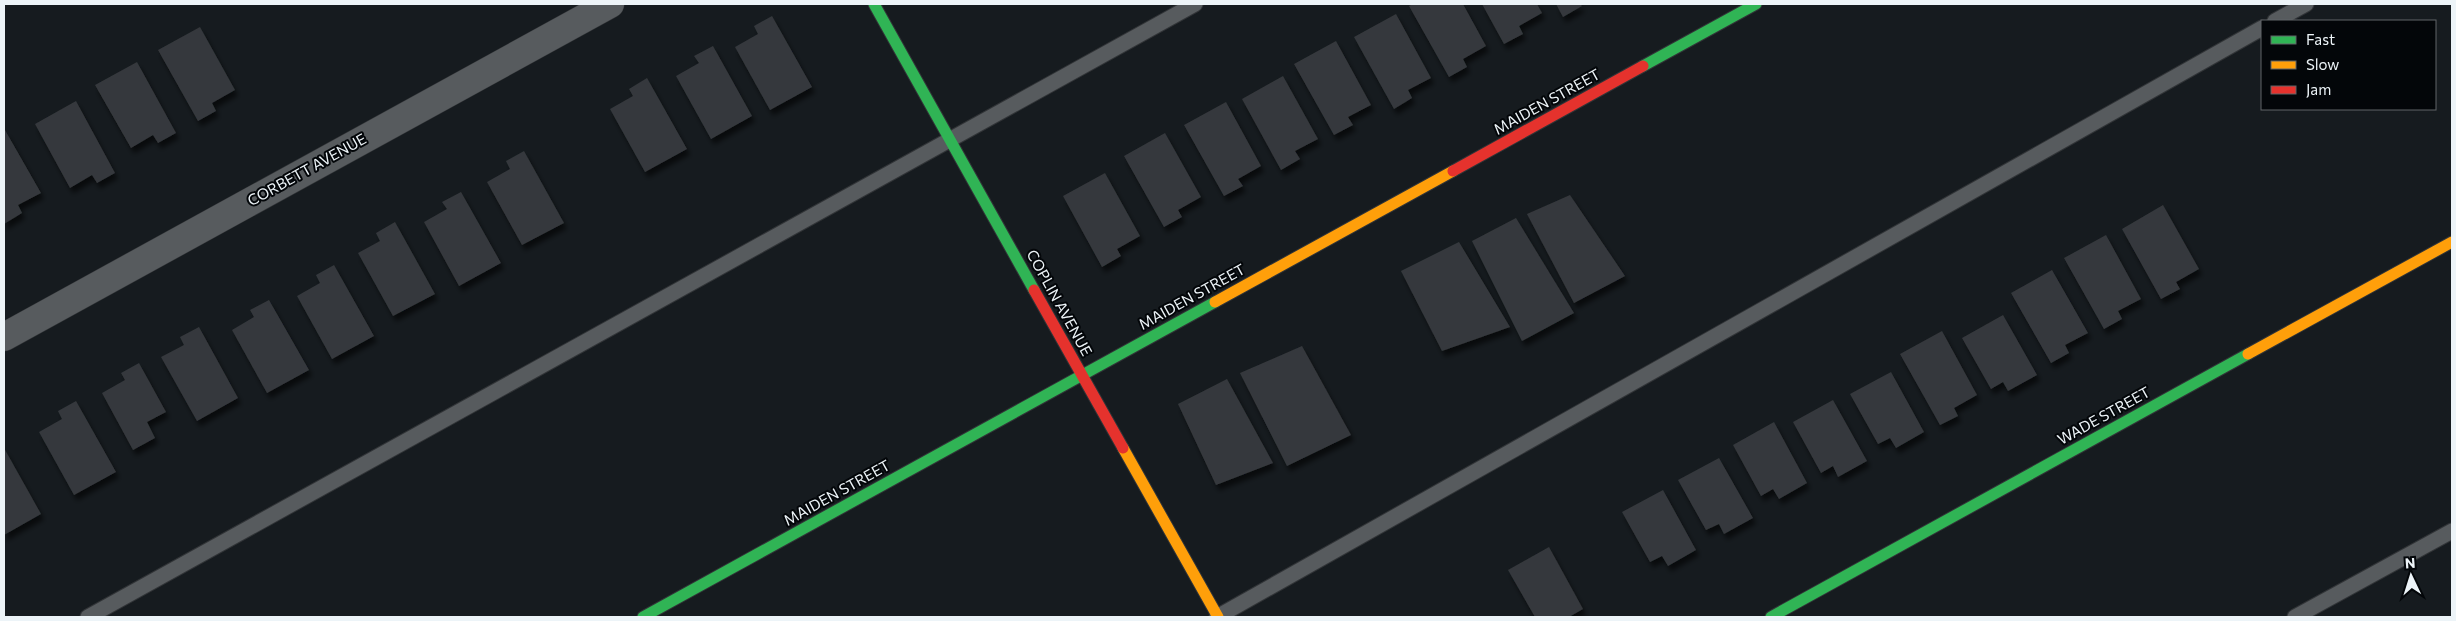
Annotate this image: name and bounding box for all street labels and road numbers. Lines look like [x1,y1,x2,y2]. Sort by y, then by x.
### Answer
street label: MAIDEN STREET [1490,64,1603,138]
street label: CORBETT AVENUE [244,129,369,209]
street label: COPLIN AVENUE [1023,246,1097,359]
street label: MAIDEN STREET [1135,259,1248,333]
street label: WADE STREET [2054,382,2153,448]
street label: MAIDEN STREET [780,455,893,529]

